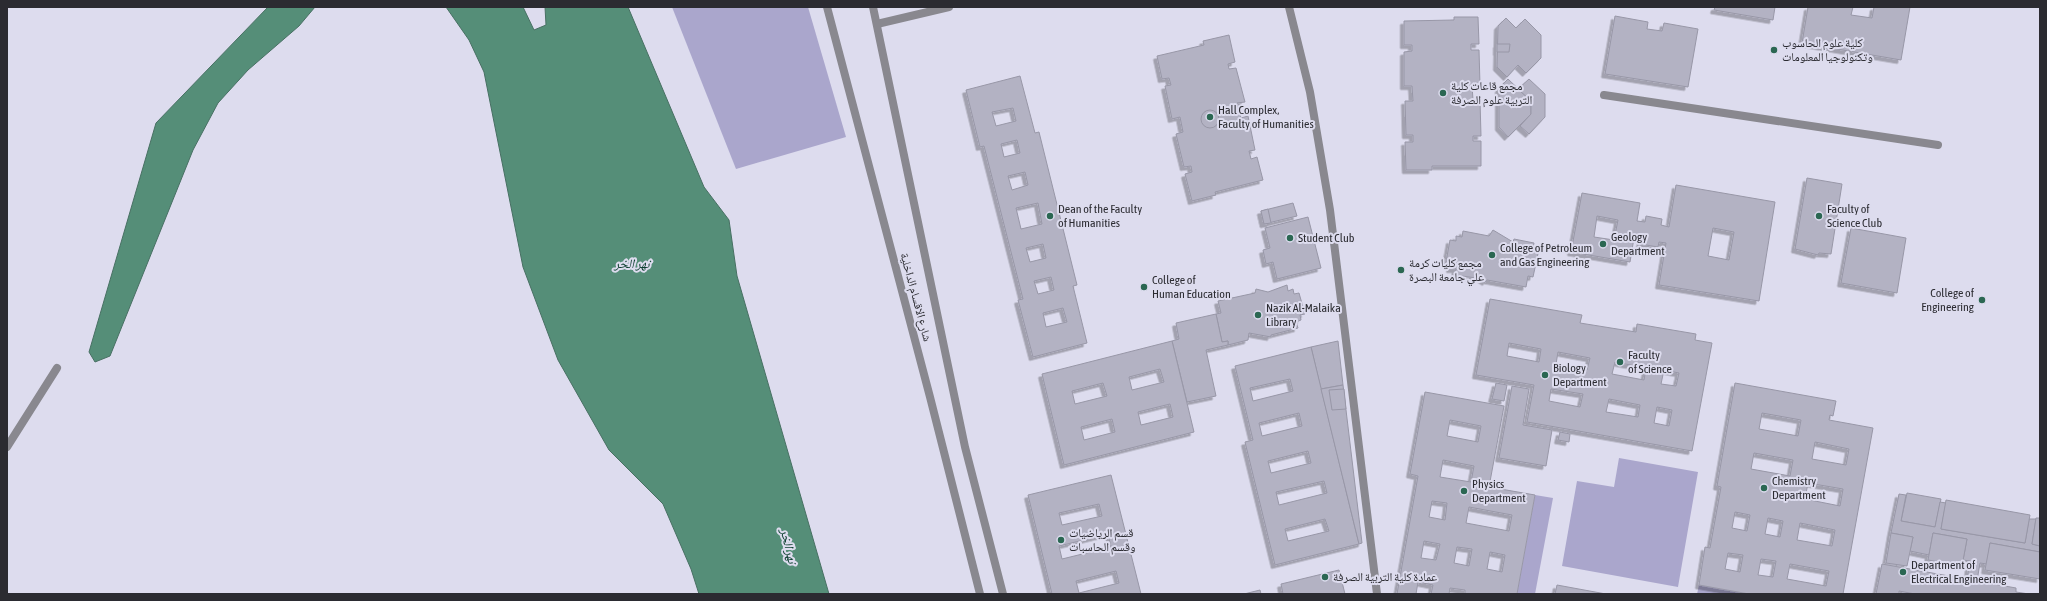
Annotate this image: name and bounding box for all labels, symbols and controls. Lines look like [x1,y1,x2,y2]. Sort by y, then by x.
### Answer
place label: كلية علوم الحاسوب وتكنولوجيا المعلومات [1782,36,1873,64]
marker: كلية علوم الحاسوب وتكنولوجيا المعلومات [1769,45,1779,55]
place label: مجمع قاعات كلية التربية علوم الصرفة [1451,79,1533,108]
marker: مجمع قاعات كلية التربية علوم الصرفة [1438,88,1448,98]
place label: Hall Complex, Faculty of Humanities [1218,103,1314,131]
marker: Hall Complex, Faculty of Humanities [1205,112,1215,122]
place label: Dean of the Faculty of Humanities [1058,202,1142,230]
place label: Faculty of Science Club [1827,202,1882,230]
marker: Dean of the Faculty of Humanities [1045,211,1055,221]
marker: Faculty of Science Club [1814,211,1824,221]
place label: Geology Department [1611,230,1665,258]
place label: Student Club [1298,231,1355,245]
marker: Student Club [1285,233,1295,243]
marker: Geology Department [1598,239,1608,249]
place label: College of Petroleum and Gas Engineering [1500,241,1592,269]
marker: College of Petroleum and Gas Engineering [1487,250,1497,260]
street label: شارع الاقسام الداخلية [896,251,935,343]
water label: نهر الخر [613,256,652,271]
place label: مجمع كليات كرمة علي جامعة البصرة [1409,256,1484,287]
marker: مجمع كليات كرمة علي جامعة البصرة [1396,265,1406,275]
place label: College of Human Education [1152,273,1231,301]
marker: College of Human Education [1139,282,1149,292]
place label: College of Engineering [1921,286,1975,314]
marker: College of Engineering [1977,295,1987,305]
place label: Nazik Al-Malaika Library [1266,301,1341,329]
marker: Nazik Al-Malaika Library [1253,310,1263,320]
place label: Faculty of Science [1628,348,1672,376]
marker: Faculty of Science [1615,357,1625,367]
place label: Biology Department [1553,361,1607,389]
marker: Biology Department [1540,370,1550,380]
place label: Chemistry Department [1772,474,1826,502]
place label: Physics Department [1472,477,1526,505]
marker: Chemistry Department [1759,483,1769,493]
marker: Physics Department [1459,486,1469,496]
water label: نهر الخر [777,526,801,567]
place label: قسم الرياضيات وقسم الحاسبات [1069,526,1136,555]
marker: قسم الرياضيات وقسم الحاسبات [1056,535,1066,545]
place label: Department of Electrical Engineering [1911,558,2007,586]
marker: Department of Electrical Engineering [1898,567,1908,577]
place label: عمادة كلية التربية الصرفة [1333,570,1437,584]
marker: عمادة كلية التربية الصرفة [1320,572,1330,582]

